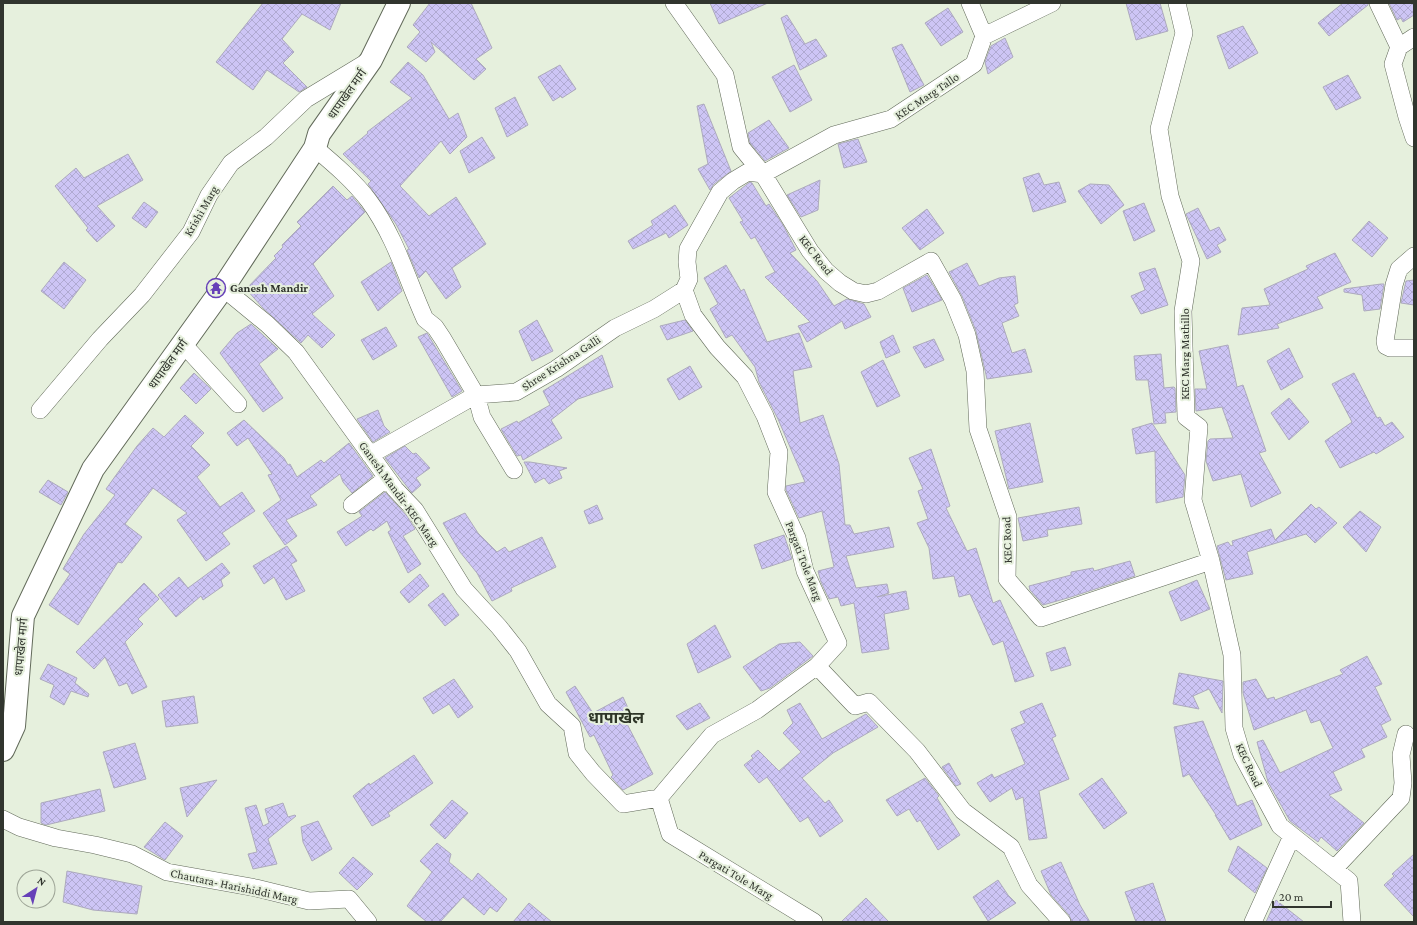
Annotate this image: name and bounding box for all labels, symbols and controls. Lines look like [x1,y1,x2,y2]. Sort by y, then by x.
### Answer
street label: धापाखेल मार्ग [324,65,370,122]
street label: KEC Marg Tallo [892,69,962,123]
street label: Krishi Marg [181,183,221,239]
street label: KEC Road [796,232,836,278]
temple icon: Ganesh Mandir [205,277,227,299]
place label: Ganesh Mandir [230,281,308,295]
street label: KEC Marg Mathillo [1178,308,1192,400]
street label: Shree Krishna Galli [519,332,603,394]
street label: धापाखेल मार्ग [145,335,191,391]
street label: Ganesh Mandir-KEC Marg [356,439,442,549]
street label: KEC Road [999,516,1015,564]
street label: Pargati Tole Marg [782,519,826,603]
street label: धापाखेल मार्ग [11,617,31,676]
district label: धापाखेल [588,708,645,726]
street label: KEC Road [1233,741,1266,790]
street label: Pargati Tole Marg [696,847,776,903]
street label: Chautara- Harishiddi Marg [169,866,299,906]
north arrow [16,869,56,909]
text: N [35,874,49,888]
scale bar [1273,883,1331,909]
text: 20 m [1279,890,1304,904]

